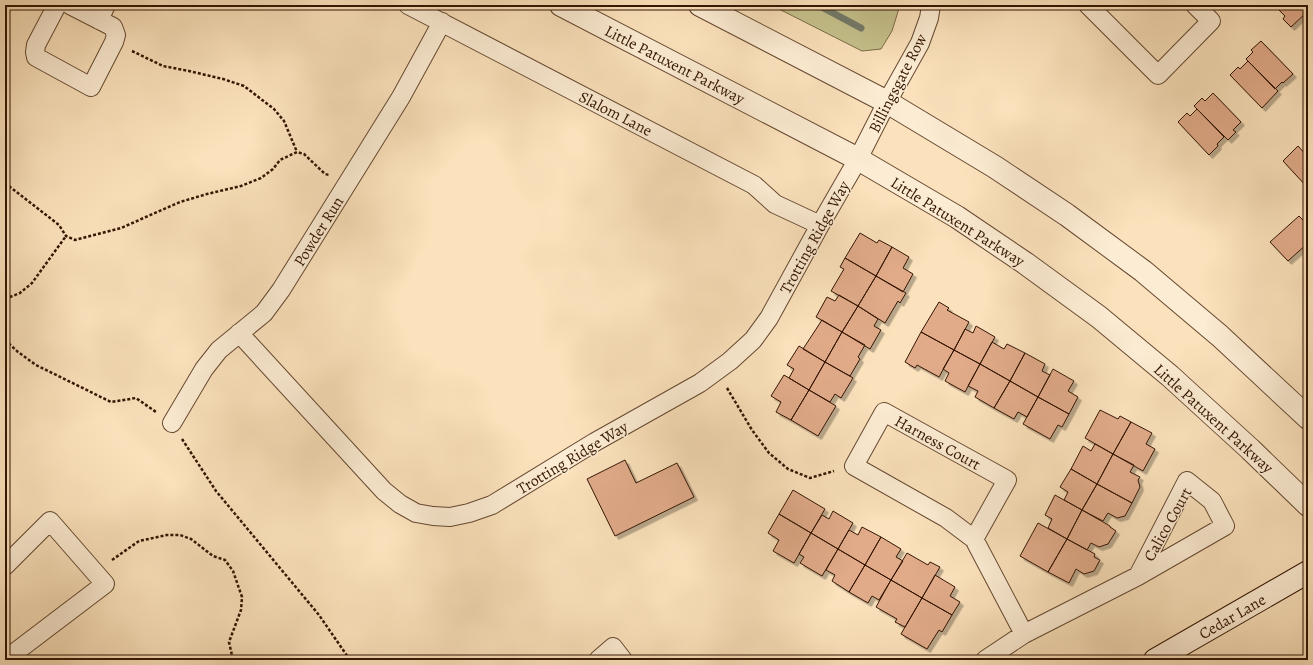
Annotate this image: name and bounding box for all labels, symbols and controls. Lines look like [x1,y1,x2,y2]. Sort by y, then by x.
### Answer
street label: Little Patuxent Parkway [601,20,749,110]
street label: Billingsgate Row [863,29,933,137]
street label: Slalom Lane [575,86,656,142]
street label: Little Patuxent Parkway [886,172,1029,273]
street label: Trotting Ridge Way [775,176,856,298]
street label: Powder Run [289,192,349,271]
street label: Little Patuxent Parkway [1149,359,1279,479]
street label: Harness Court [891,410,984,476]
street label: Trotting Ridge Way [513,415,633,500]
street label: Calico Court [1139,484,1197,565]
street label: Cedar Lane [1195,589,1270,645]

